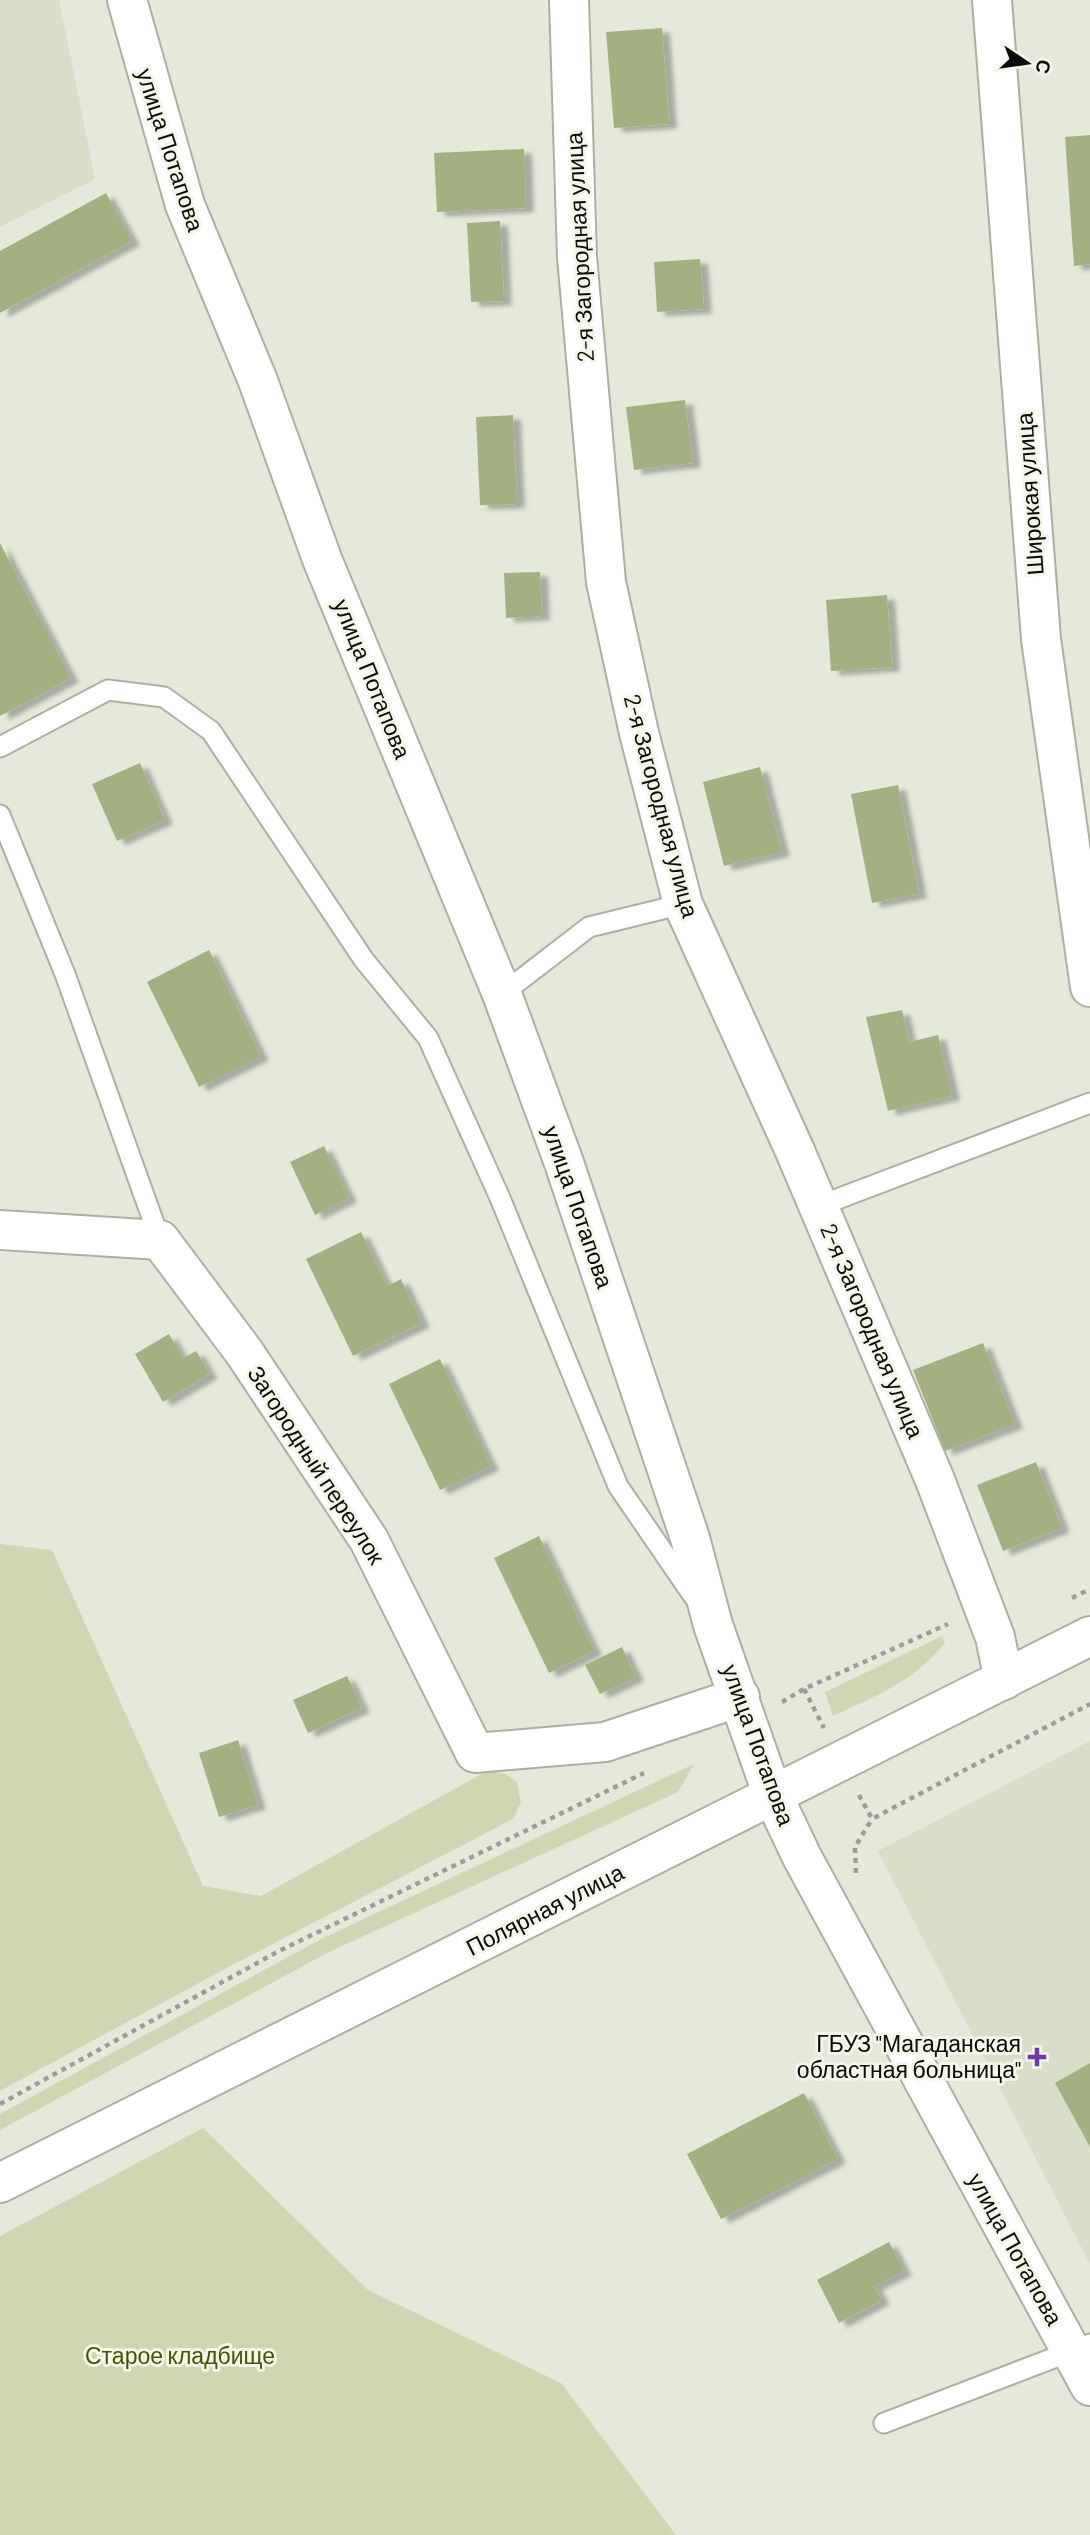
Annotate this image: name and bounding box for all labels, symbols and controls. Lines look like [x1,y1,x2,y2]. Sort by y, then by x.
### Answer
north arrow [992,28,1062,98]
text: С [1031,58,1057,76]
street label: улица Потапова [131,65,211,235]
street label: 2-я Загородная улица [559,131,599,363]
street label: Широкая улица [1009,412,1049,576]
street label: улица Потапова [328,595,418,763]
street label: 2-я Загородная улица [619,691,705,921]
street label: улица Потапова [538,1122,620,1292]
street label: 2-я Загородная улица [815,1219,931,1442]
street label: Загородный переулок [242,1360,392,1570]
street label: улица Потапова [717,1660,801,1829]
street label: Полярная улица [461,1857,628,1961]
place label: ГБУЗ "Магаданская областная больница" [797,2029,1021,2083]
marker: ГБУЗ "Магаданская областная больница" [1027,2047,1047,2067]
street label: улица Потапова [962,2168,1069,2330]
park label: Старое кладбище [85,2341,275,2369]

